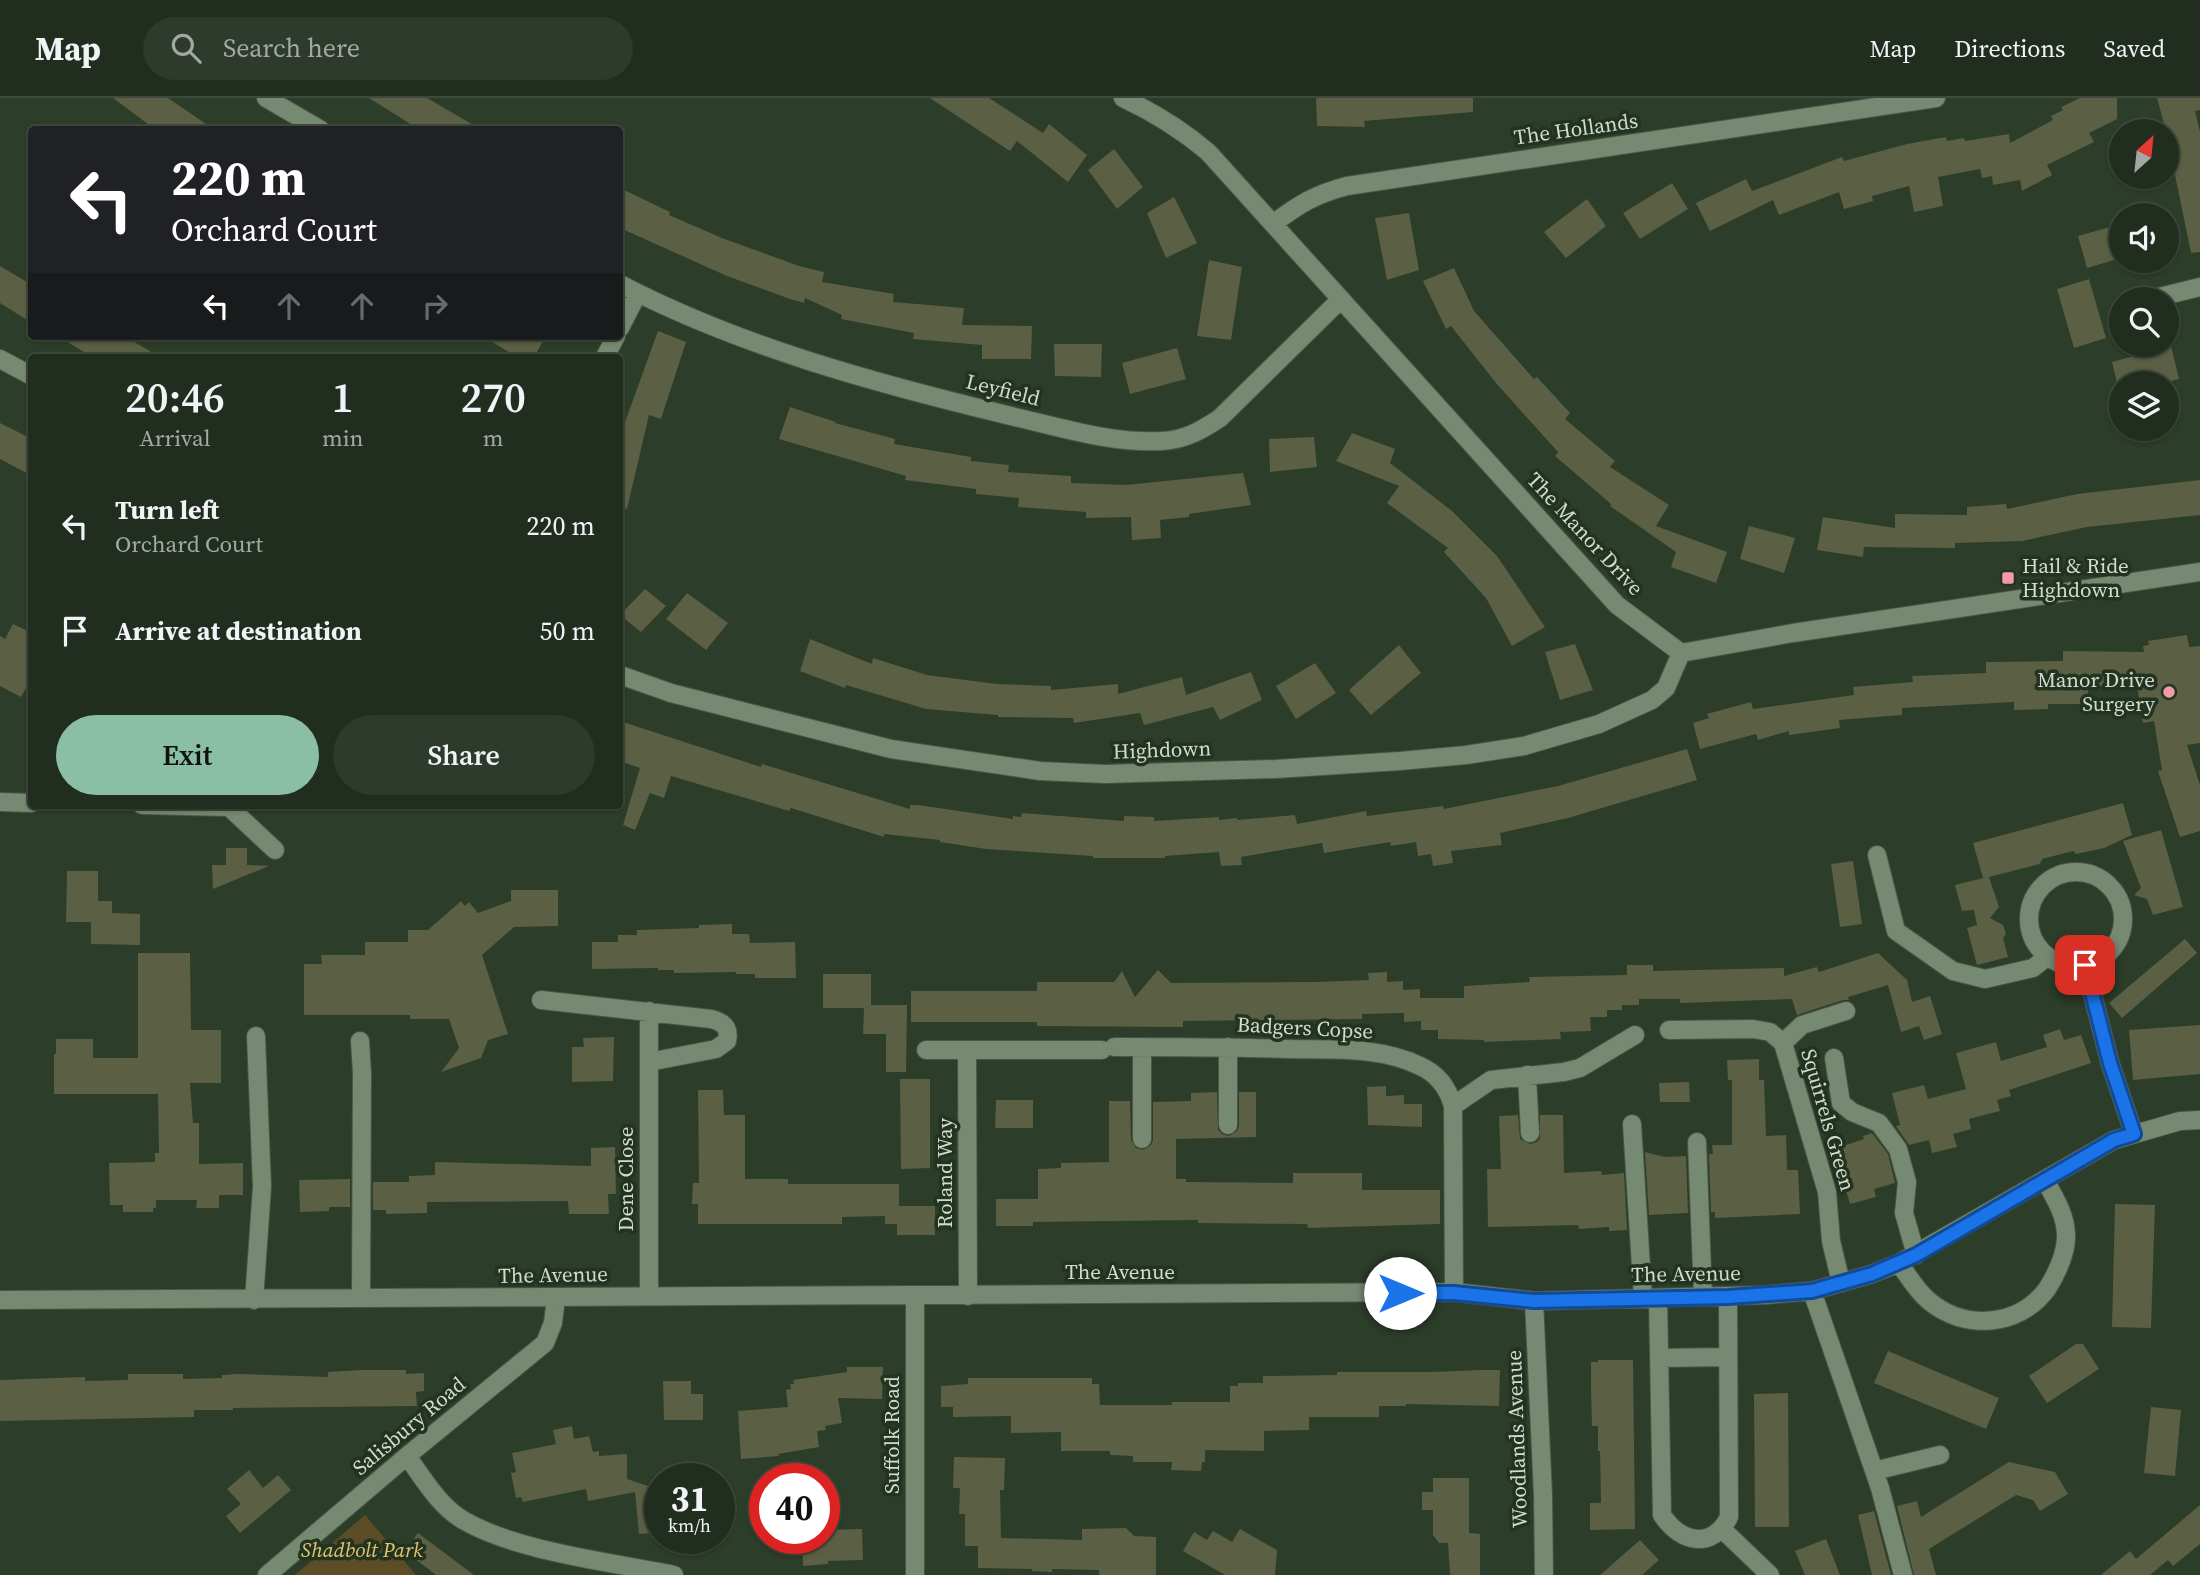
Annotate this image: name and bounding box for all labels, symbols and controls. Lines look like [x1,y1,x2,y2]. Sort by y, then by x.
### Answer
search box [143,17,633,80]
text: Map [35,26,101,71]
icon: search [167,29,205,67]
text: Search here [223,30,360,66]
text: Map [1869,32,1916,65]
text: Directions [1954,32,2065,65]
text: Saved [2103,32,2165,65]
street label: The Hollands [1512,105,1640,152]
north arrow [2109,119,2179,189]
map controls [2109,119,2179,441]
text: 220 m [171,144,306,211]
icon: left [56,154,147,245]
button: sound [2109,203,2179,273]
text: Orchard Court [171,208,377,252]
icon: left [197,287,235,325]
icon: ahead [270,287,308,325]
icon: ahead [343,287,381,325]
icon: right [416,287,454,325]
button: search [2109,287,2179,357]
street label: Leyfield [963,366,1043,413]
text: 20:46 [125,368,225,426]
text: 1 [332,368,354,426]
text: 270 [460,368,526,426]
button: layers [2109,371,2179,441]
text: Arrival [139,422,211,454]
text: min [322,422,363,454]
text: m [483,422,504,454]
street label: The Manor Drive [1521,466,1650,602]
text: Turn left [115,492,219,528]
icon: left [56,507,94,545]
text: 220 m [527,508,595,544]
text: Orchard Court [115,528,263,560]
place label: Hail & Ride Highdown [2022,551,2129,604]
marker: Hail & Ride Highdown [2000,570,2016,586]
icon: arrive [56,612,94,650]
text: Arrive at destination [115,613,362,649]
text: 50 m [540,613,595,649]
place label: Manor Drive Surgery [2037,665,2155,718]
marker: Manor Drive Surgery [2161,684,2177,700]
button: Exit [56,715,319,795]
button: Share [333,715,595,795]
street label: Highdown [1112,733,1212,766]
pin [2055,935,2115,995]
icon: arrive [2066,946,2104,984]
street label: Badgers Copse [1236,1009,1374,1046]
street label: Squirrels Green [1794,1045,1863,1194]
street label: Roland Way [930,1118,959,1228]
street label: Dene Close [611,1127,640,1231]
position arrow [1363,1256,1437,1330]
street label: The Avenue [1065,1257,1175,1286]
street label: The Avenue [1631,1258,1741,1289]
street label: The Avenue [498,1259,608,1290]
street label: Woodlands Avenue [1499,1350,1534,1528]
street label: Salisbury Road [346,1370,471,1482]
street label: Suffolk Road [877,1376,906,1494]
speed limit sign: 40 [749,1463,840,1554]
text: 31 [671,1475,708,1523]
text: km/h [668,1513,711,1538]
park label: Shadbolt Park [301,1535,423,1564]

